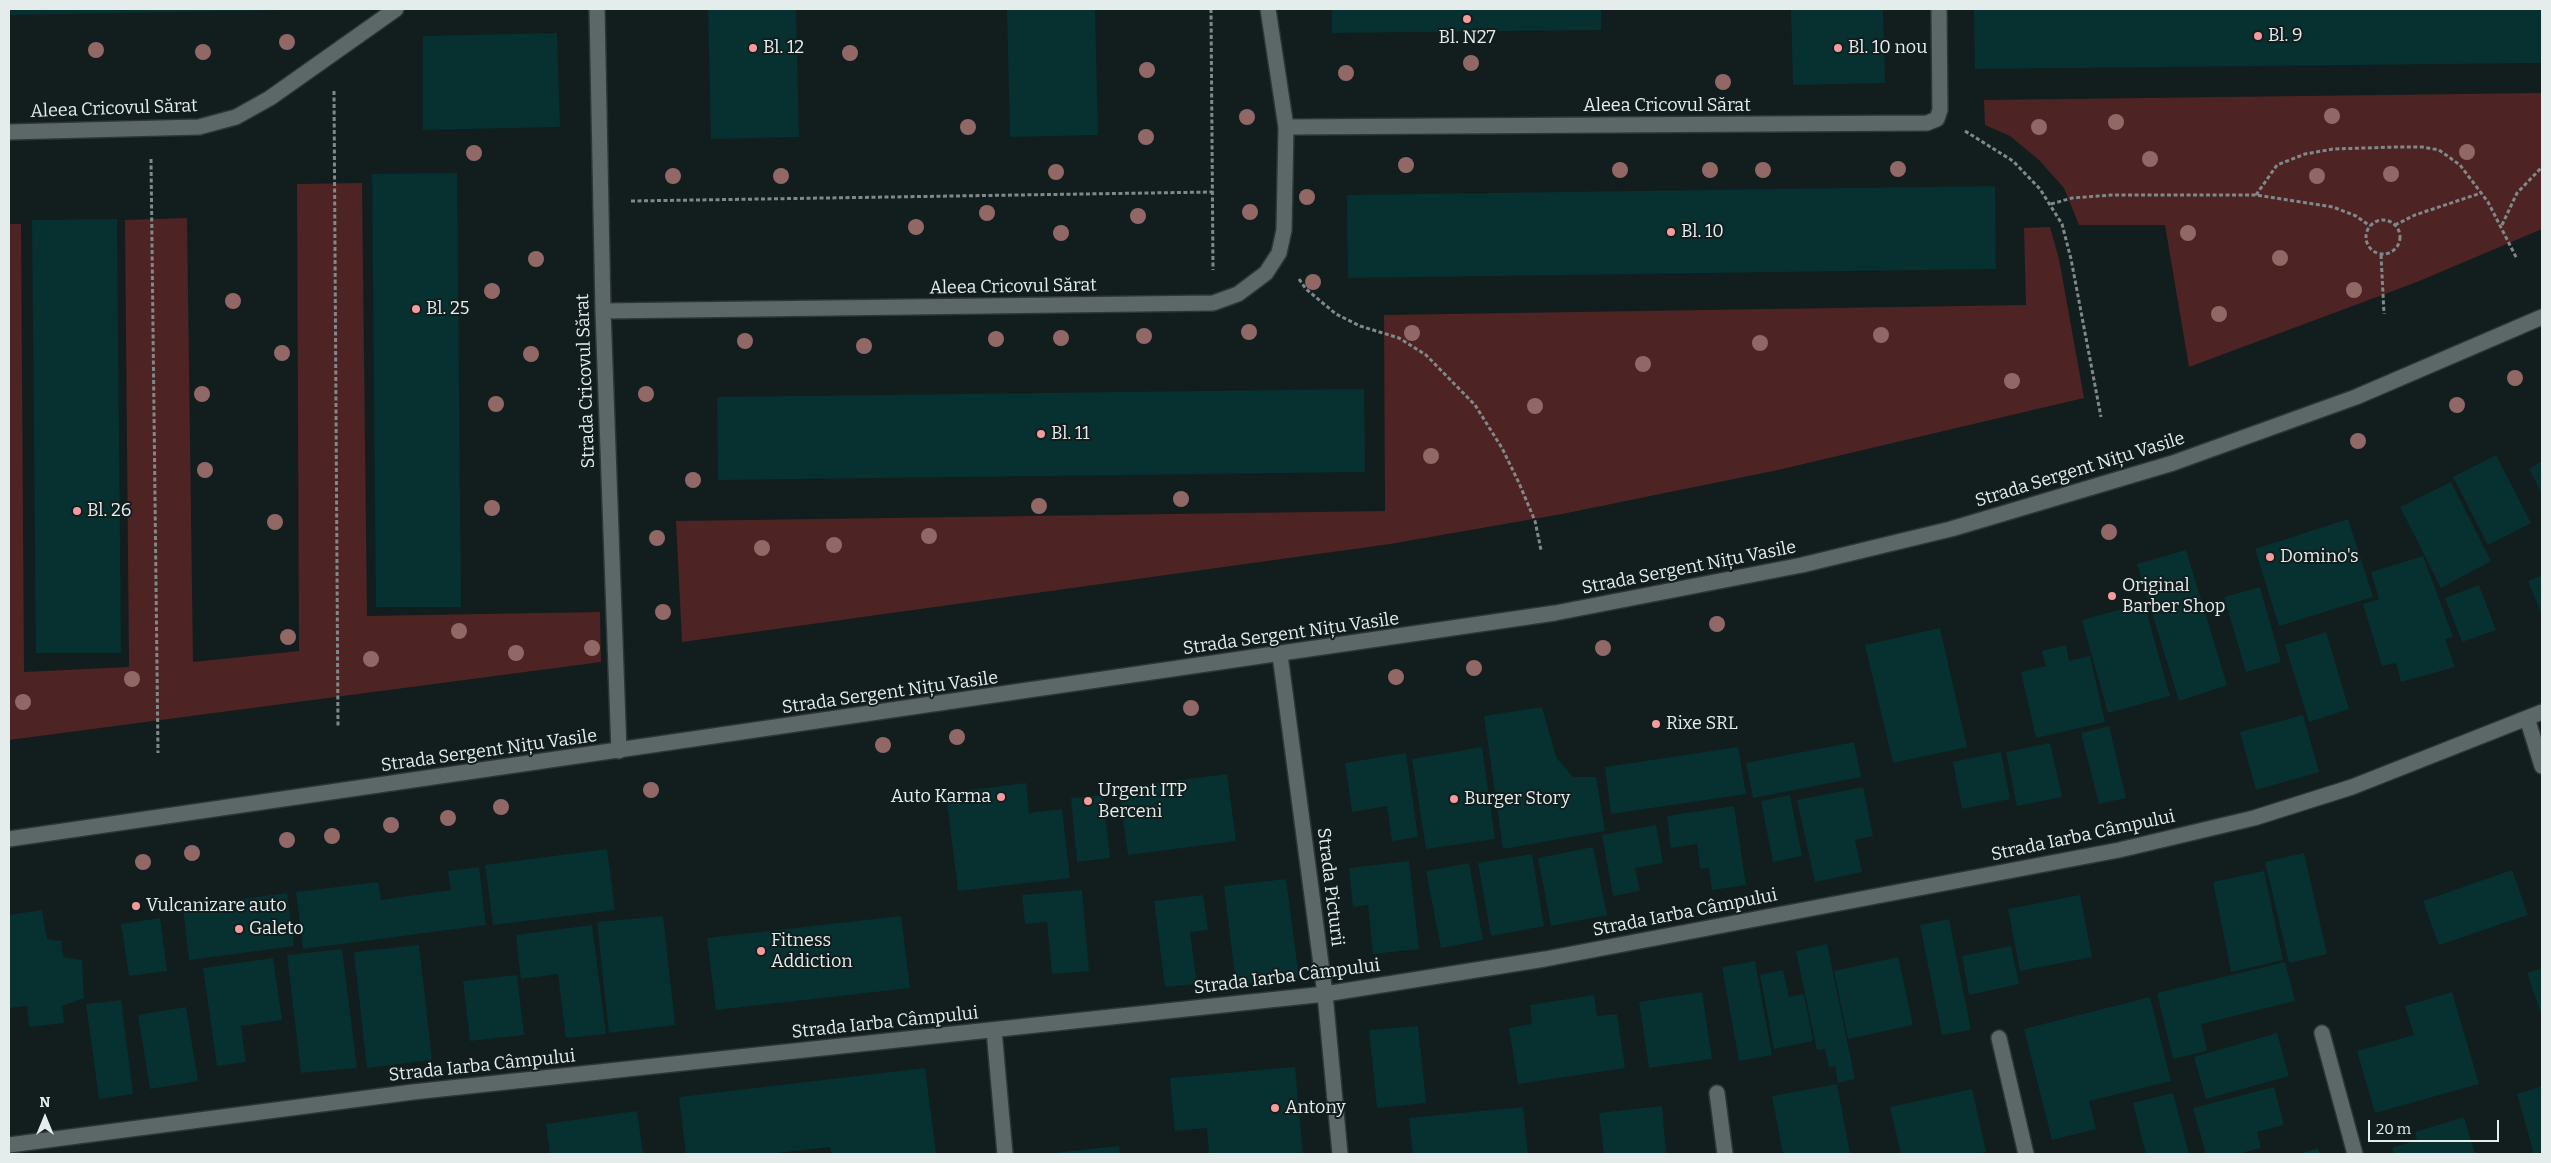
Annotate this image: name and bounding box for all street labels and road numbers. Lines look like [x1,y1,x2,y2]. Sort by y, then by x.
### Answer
street label: Aleea Cricovul Sărat [30,95,198,123]
street label: Aleea Cricovul Sărat [1583,95,1751,117]
street label: Aleea Cricovul Sărat [929,275,1097,299]
street label: Strada Cricovul Sărat [572,293,600,469]
street label: Strada Sergent Nițu Vasile [1973,428,2187,512]
street label: Strada Sergent Nițu Vasile [1580,537,1798,599]
street label: Strada Sergent Nițu Vasile [1182,608,1400,660]
street label: Strada Sergent Nițu Vasile [781,667,999,719]
street label: Strada Sergent Nițu Vasile [380,725,598,777]
street label: Strada Iarba Câmpului [1989,806,2177,866]
street label: Strada Picturii [1312,827,1348,947]
street label: Strada Iarba Câmpului [1591,885,1779,941]
street label: Strada Iarba Câmpului [1193,955,1381,999]
street label: Strada Iarba Câmpului [791,1002,979,1044]
street label: Strada Iarba Câmpului [388,1045,576,1087]

